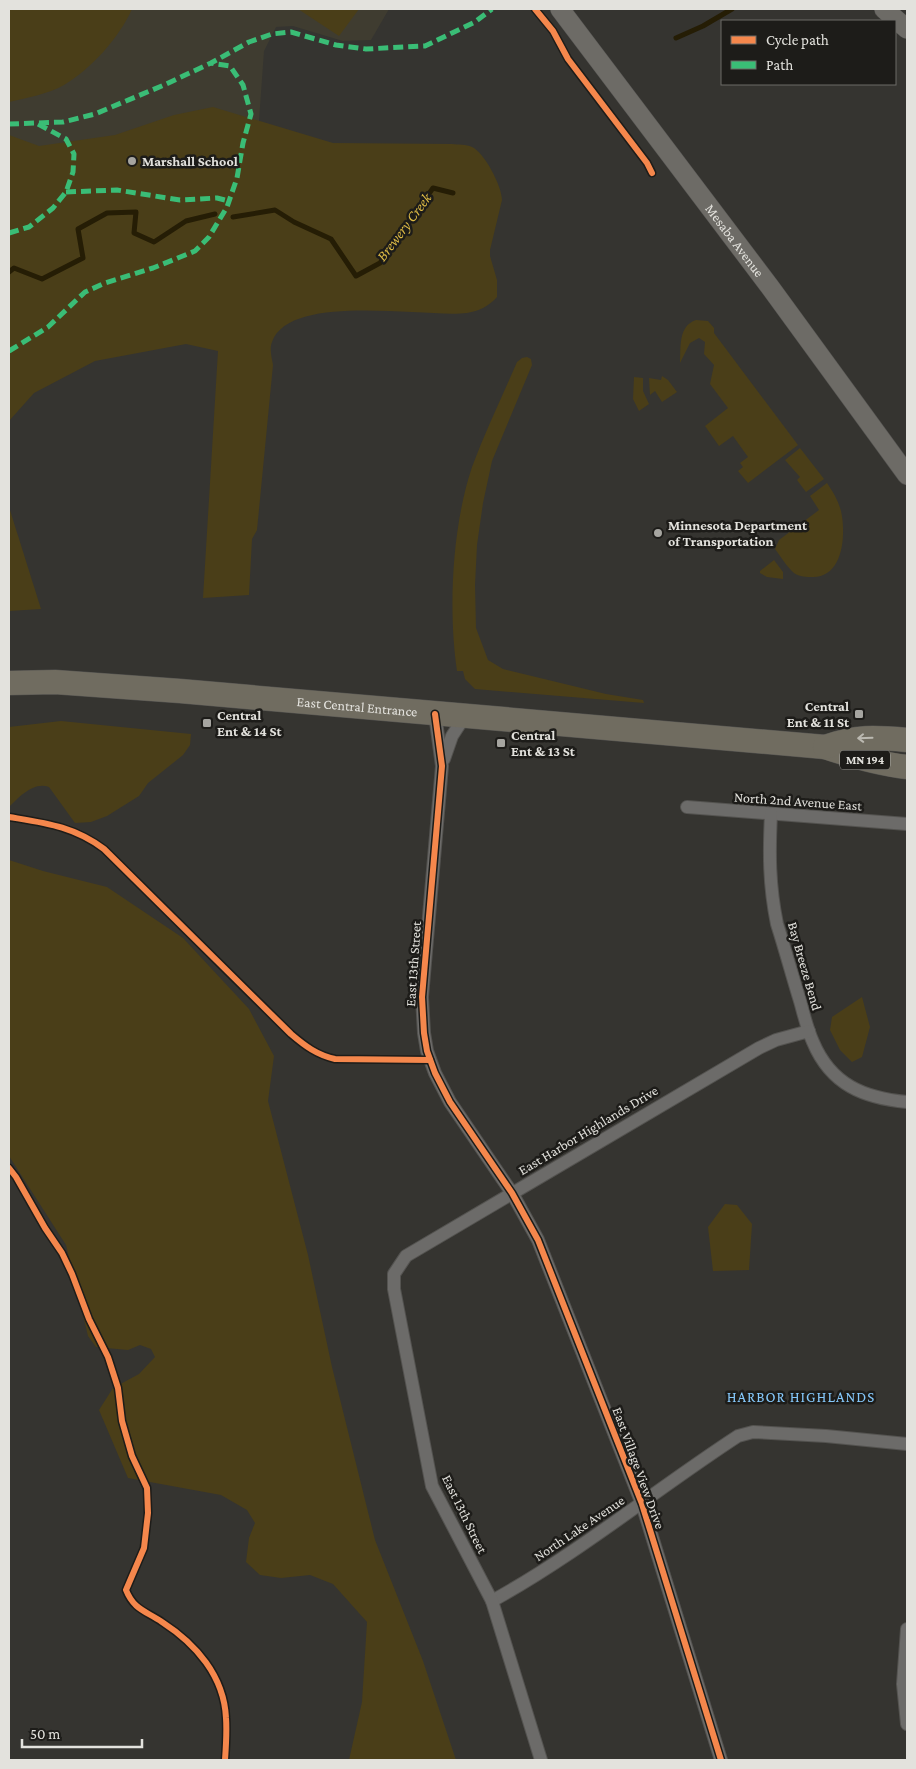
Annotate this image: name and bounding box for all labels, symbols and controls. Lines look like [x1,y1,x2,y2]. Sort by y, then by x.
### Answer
legend [721,20,896,85]
text: Cycle path [766,32,829,49]
text: Path [766,57,793,73]
place label: Marshall School [142,153,238,169]
marker: Marshall School [126,155,138,167]
water label: Brewery Creek [373,189,436,265]
street label: Mesaba Avenue [702,201,768,280]
place label: Minnesota Department of Transportation [668,517,808,549]
marker: Minnesota Department of Transportation [652,527,664,539]
street label: East Central Entrance [296,693,418,720]
place label: Central Ent & 11 St [787,698,850,730]
place label: Central Ent & 14 St [217,707,283,739]
marker: Central Ent & 11 St [853,708,865,720]
marker: Central Ent & 14 St [201,717,213,729]
place label: Central Ent & 13 St [511,727,576,759]
one-way arrow [858,733,874,743]
marker: Central Ent & 13 St [495,737,507,749]
road number: MN 194 [840,750,890,770]
street label: North 2nd Avenue East [734,789,863,813]
street label: East 13th Street [402,920,424,1007]
street label: Bay Breeze Bend [785,920,825,1013]
street label: East Harbor Highlands Drive [515,1082,661,1178]
district label: HARBOR HIGHLANDS [727,1389,875,1405]
street label: East Village View Drive [610,1405,668,1531]
street label: East 13th Street [439,1472,491,1556]
street label: North Lake Avenue [531,1492,627,1564]
scale bar [22,1716,142,1748]
text: 50 m [30,1726,60,1742]

